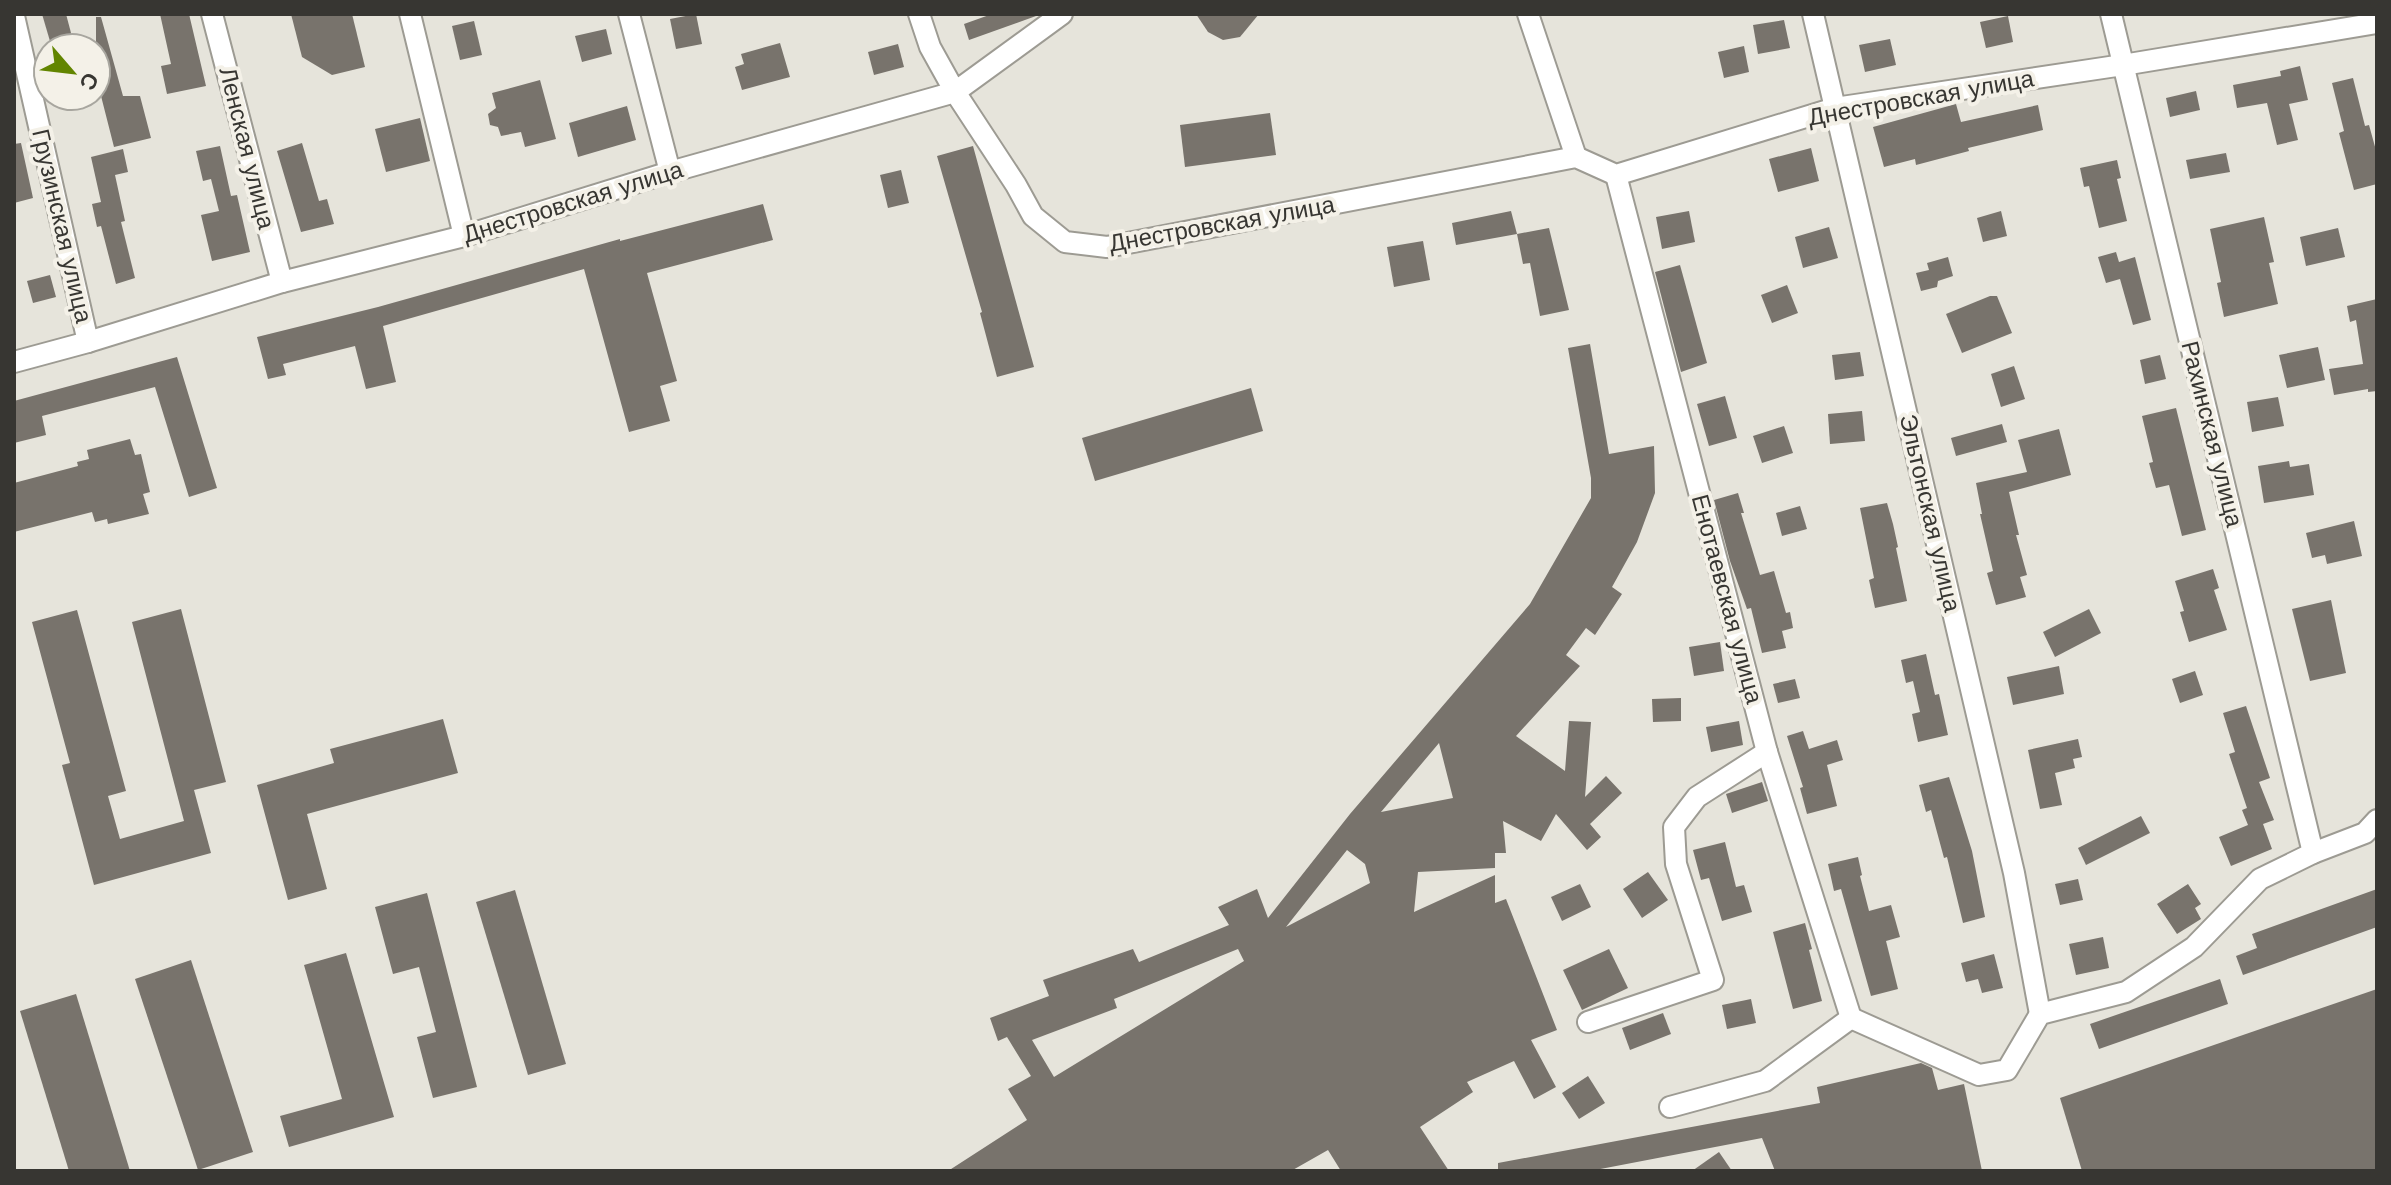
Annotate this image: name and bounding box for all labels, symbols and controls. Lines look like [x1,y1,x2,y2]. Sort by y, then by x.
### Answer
north arrow [32,32,112,112]
street label: Ленская улица [213,64,281,232]
street label: Днестровская улица [1806,64,2037,132]
text: С [74,68,104,94]
street label: Грузинская улица [26,126,98,326]
street label: Днестровская улица [460,155,687,249]
street label: Днестровская улица [1107,190,1338,258]
street label: Рахинская улица [2175,338,2249,531]
street label: Эльтонская улица [1894,411,1967,615]
street label: Енотаевская улица [1686,491,1769,707]

